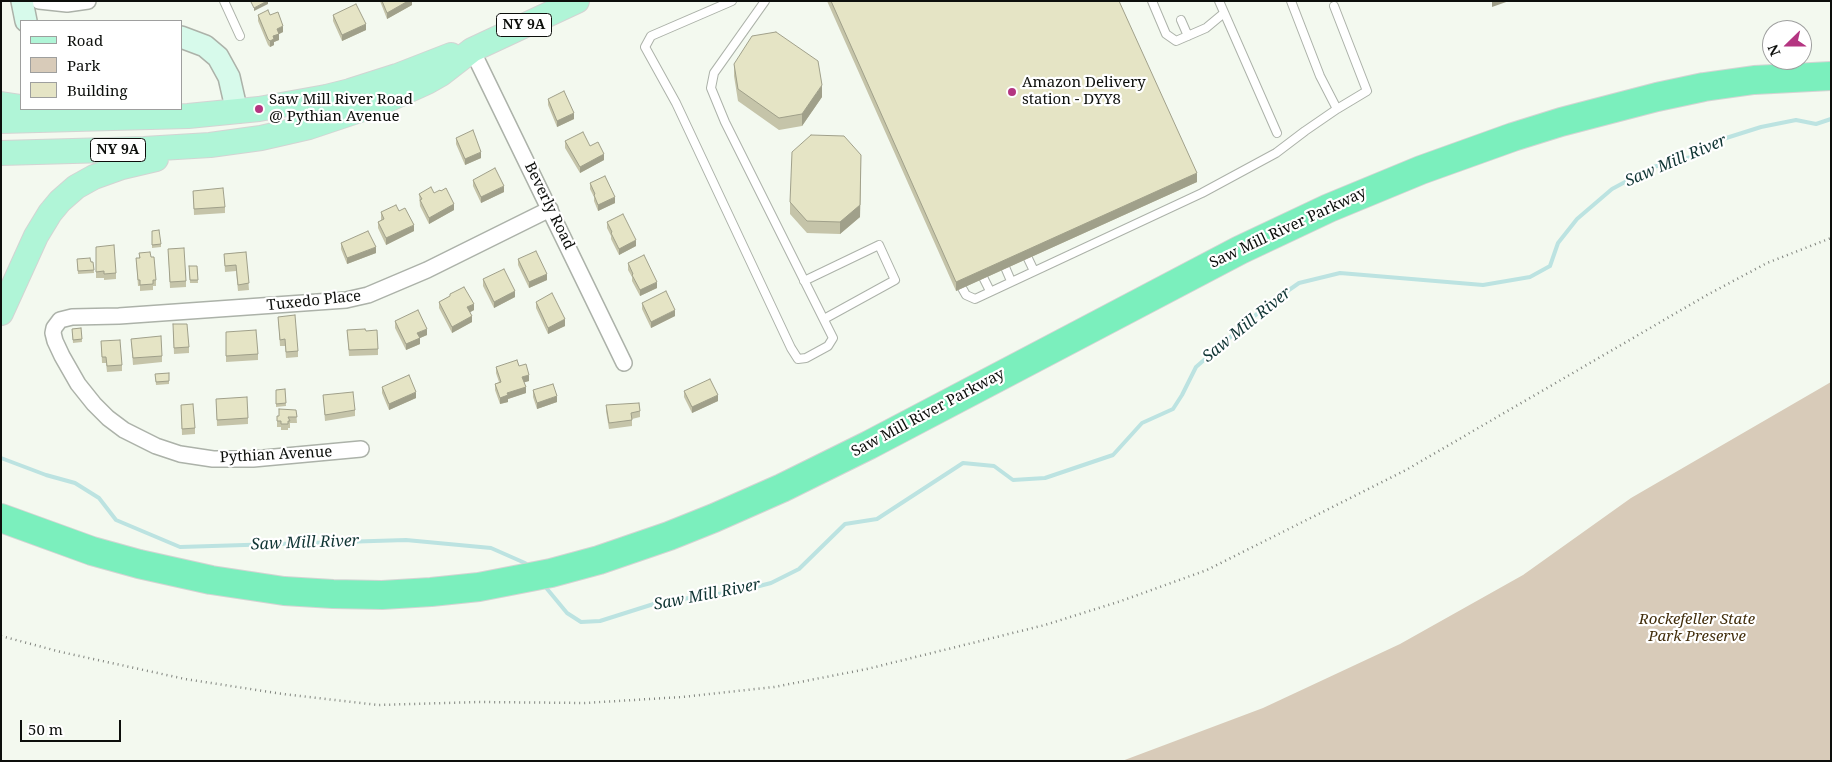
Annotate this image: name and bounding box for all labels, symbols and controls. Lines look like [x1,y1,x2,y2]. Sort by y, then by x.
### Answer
road number: NY 9A [496,14,552,36]
legend [20,20,182,110]
north arrow [1762,20,1812,70]
text: Road [67,30,103,50]
text: N [1763,42,1784,59]
text: Park [67,55,100,75]
place label: Amazon Delivery station - DYY8 [1022,74,1146,109]
text: Building [67,80,128,100]
marker: Amazon Delivery station - DYY8 [1006,86,1018,98]
place label: Saw Mill River Road @ Pythian Avenue [269,91,413,126]
marker: Saw Mill River Road @ Pythian Avenue [253,103,265,115]
water label: Saw Mill River [1622,131,1730,191]
road number: NY 9A [90,138,146,162]
street label: Beverly Road [520,159,578,253]
street label: Saw Mill River Parkway [1207,184,1369,272]
water label: Saw Mill River [1199,283,1295,367]
street label: Tuxedo Place [266,287,362,315]
street label: Saw Mill River Parkway [848,365,1008,461]
street label: Pythian Avenue [219,443,333,467]
water label: Saw Mill River [250,532,360,554]
water label: Saw Mill River [652,575,762,615]
park label: Rockefeller State Park Preserve [1639,611,1755,646]
scale bar [22,710,124,742]
text: 50 m [28,719,63,739]

